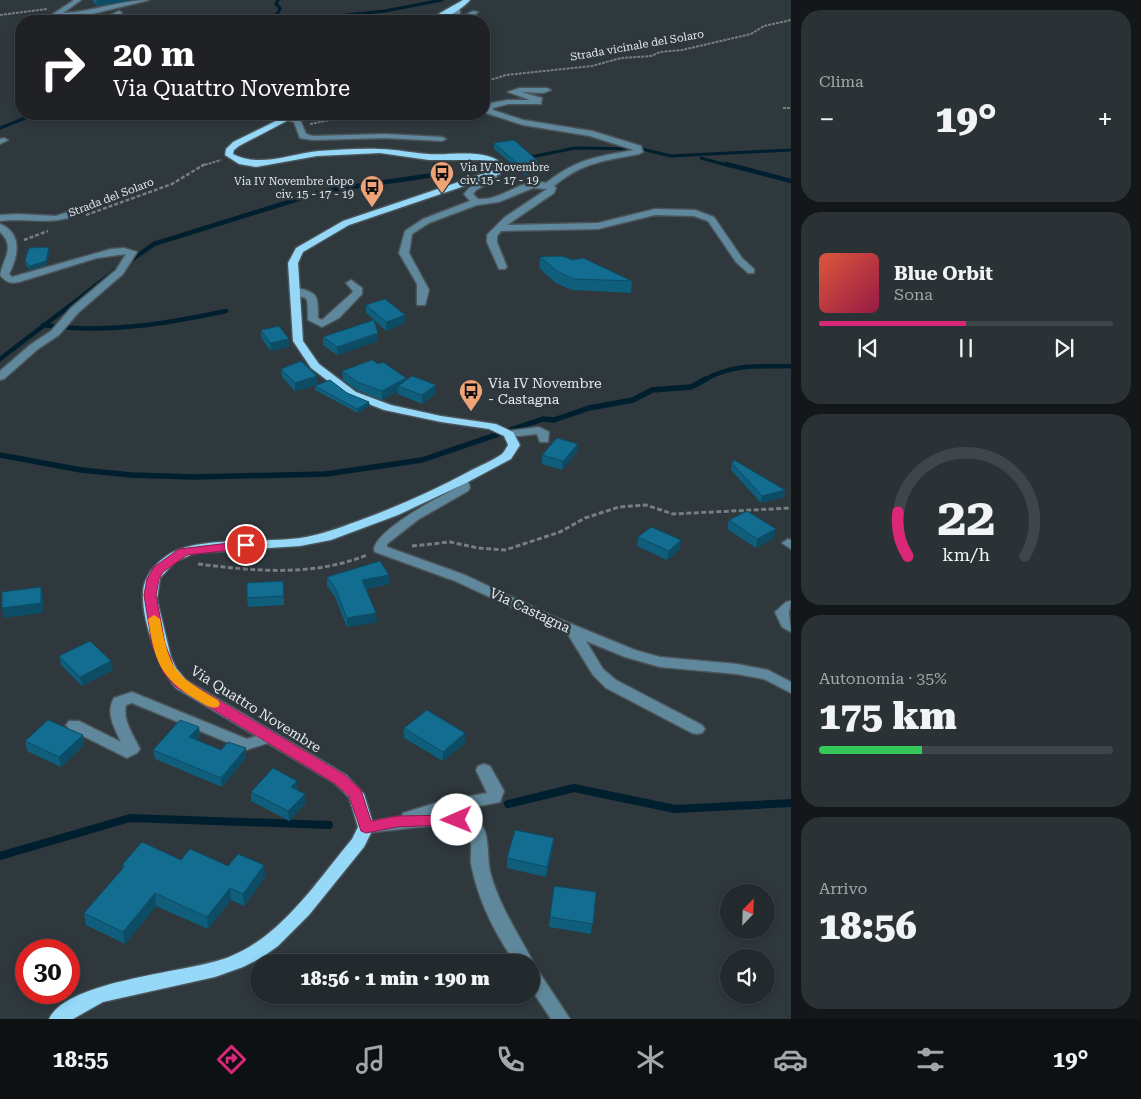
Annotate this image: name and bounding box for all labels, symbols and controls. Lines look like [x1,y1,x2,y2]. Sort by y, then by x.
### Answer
street label: Strada vicinale del Solaro [569,27,705,64]
text: 20 m [113,34,195,75]
icon: right [30,35,95,100]
text: Clima [819,72,864,91]
text: Via Quattro Novembre [113,76,350,101]
text: 19° [935,97,997,141]
text: − [819,103,835,136]
text: + [1097,103,1113,136]
bus stop icon: Via IV Novembre civ. 15 - 17 - 19 [429,160,455,194]
place label: Via IV Novembre civ. 15 - 17 - 19 [460,161,549,187]
bus stop icon: Via IV Novembre dopo civ. 15 - 17 - 19 [359,174,385,208]
street label: Strada del Solaro [67,175,156,220]
place label: Via IV Novembre dopo civ. 15 - 17 - 19 [234,175,354,201]
text: Blue Orbit [894,262,993,285]
text: Sona [894,285,933,304]
icon: previous [854,334,882,362]
icon: pause [952,334,980,362]
icon: next [1050,334,1078,362]
place label: Via IV Novembre - Castagna [488,375,602,407]
bus stop icon: Via IV Novembre - Castagna [458,378,484,412]
text: 22 [937,487,995,548]
pin [225,524,267,566]
icon: arrive [232,531,260,559]
text: km/h [942,544,990,565]
street label: Via Castagna [487,584,573,636]
street label: Via Quattro Novembre [188,662,324,756]
text: Autonomia · 35% [819,669,947,688]
text: 175 km [819,694,957,738]
position arrow [430,793,482,845]
text: Arrivo [819,879,867,898]
north arrow [720,884,775,939]
map controls [720,884,775,1004]
text: 18:56 [819,904,917,948]
speed limit sign: 30 [15,939,80,1004]
button: sound [720,949,775,1004]
text: 18:56 · 1 min · 190 m [300,967,490,990]
icon: directions [214,1042,249,1077]
icon: music [353,1042,388,1077]
icon: phone [493,1042,528,1077]
icon: climate [633,1042,668,1077]
icon: car [773,1042,808,1077]
icon: filters [913,1042,948,1077]
text: 18:55 [52,1047,109,1072]
text: 19° [1053,1047,1088,1072]

